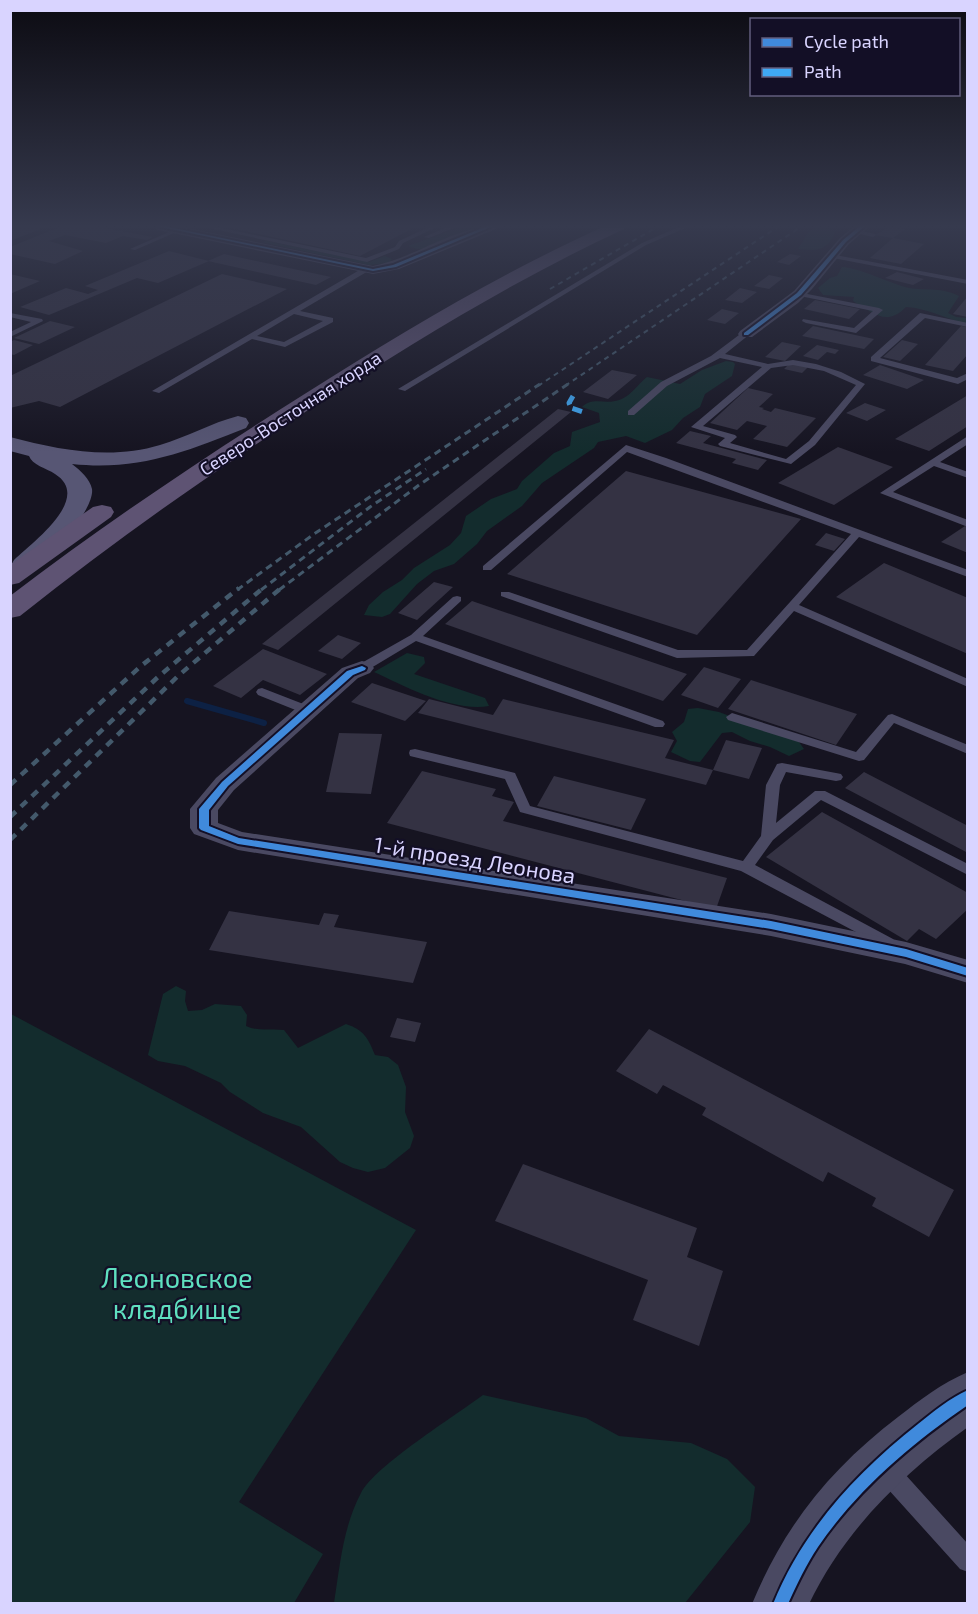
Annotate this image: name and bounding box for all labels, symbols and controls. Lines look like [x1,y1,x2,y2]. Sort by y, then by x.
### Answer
legend [750,18,960,96]
text: Cycle path [804,30,889,52]
text: Path [804,60,842,82]
street label: Северо-Восточная хорда [195,346,385,480]
street label: 1-й проезд Леонова [372,830,578,888]
park label: Леоновское кладбище [101,1261,253,1324]

